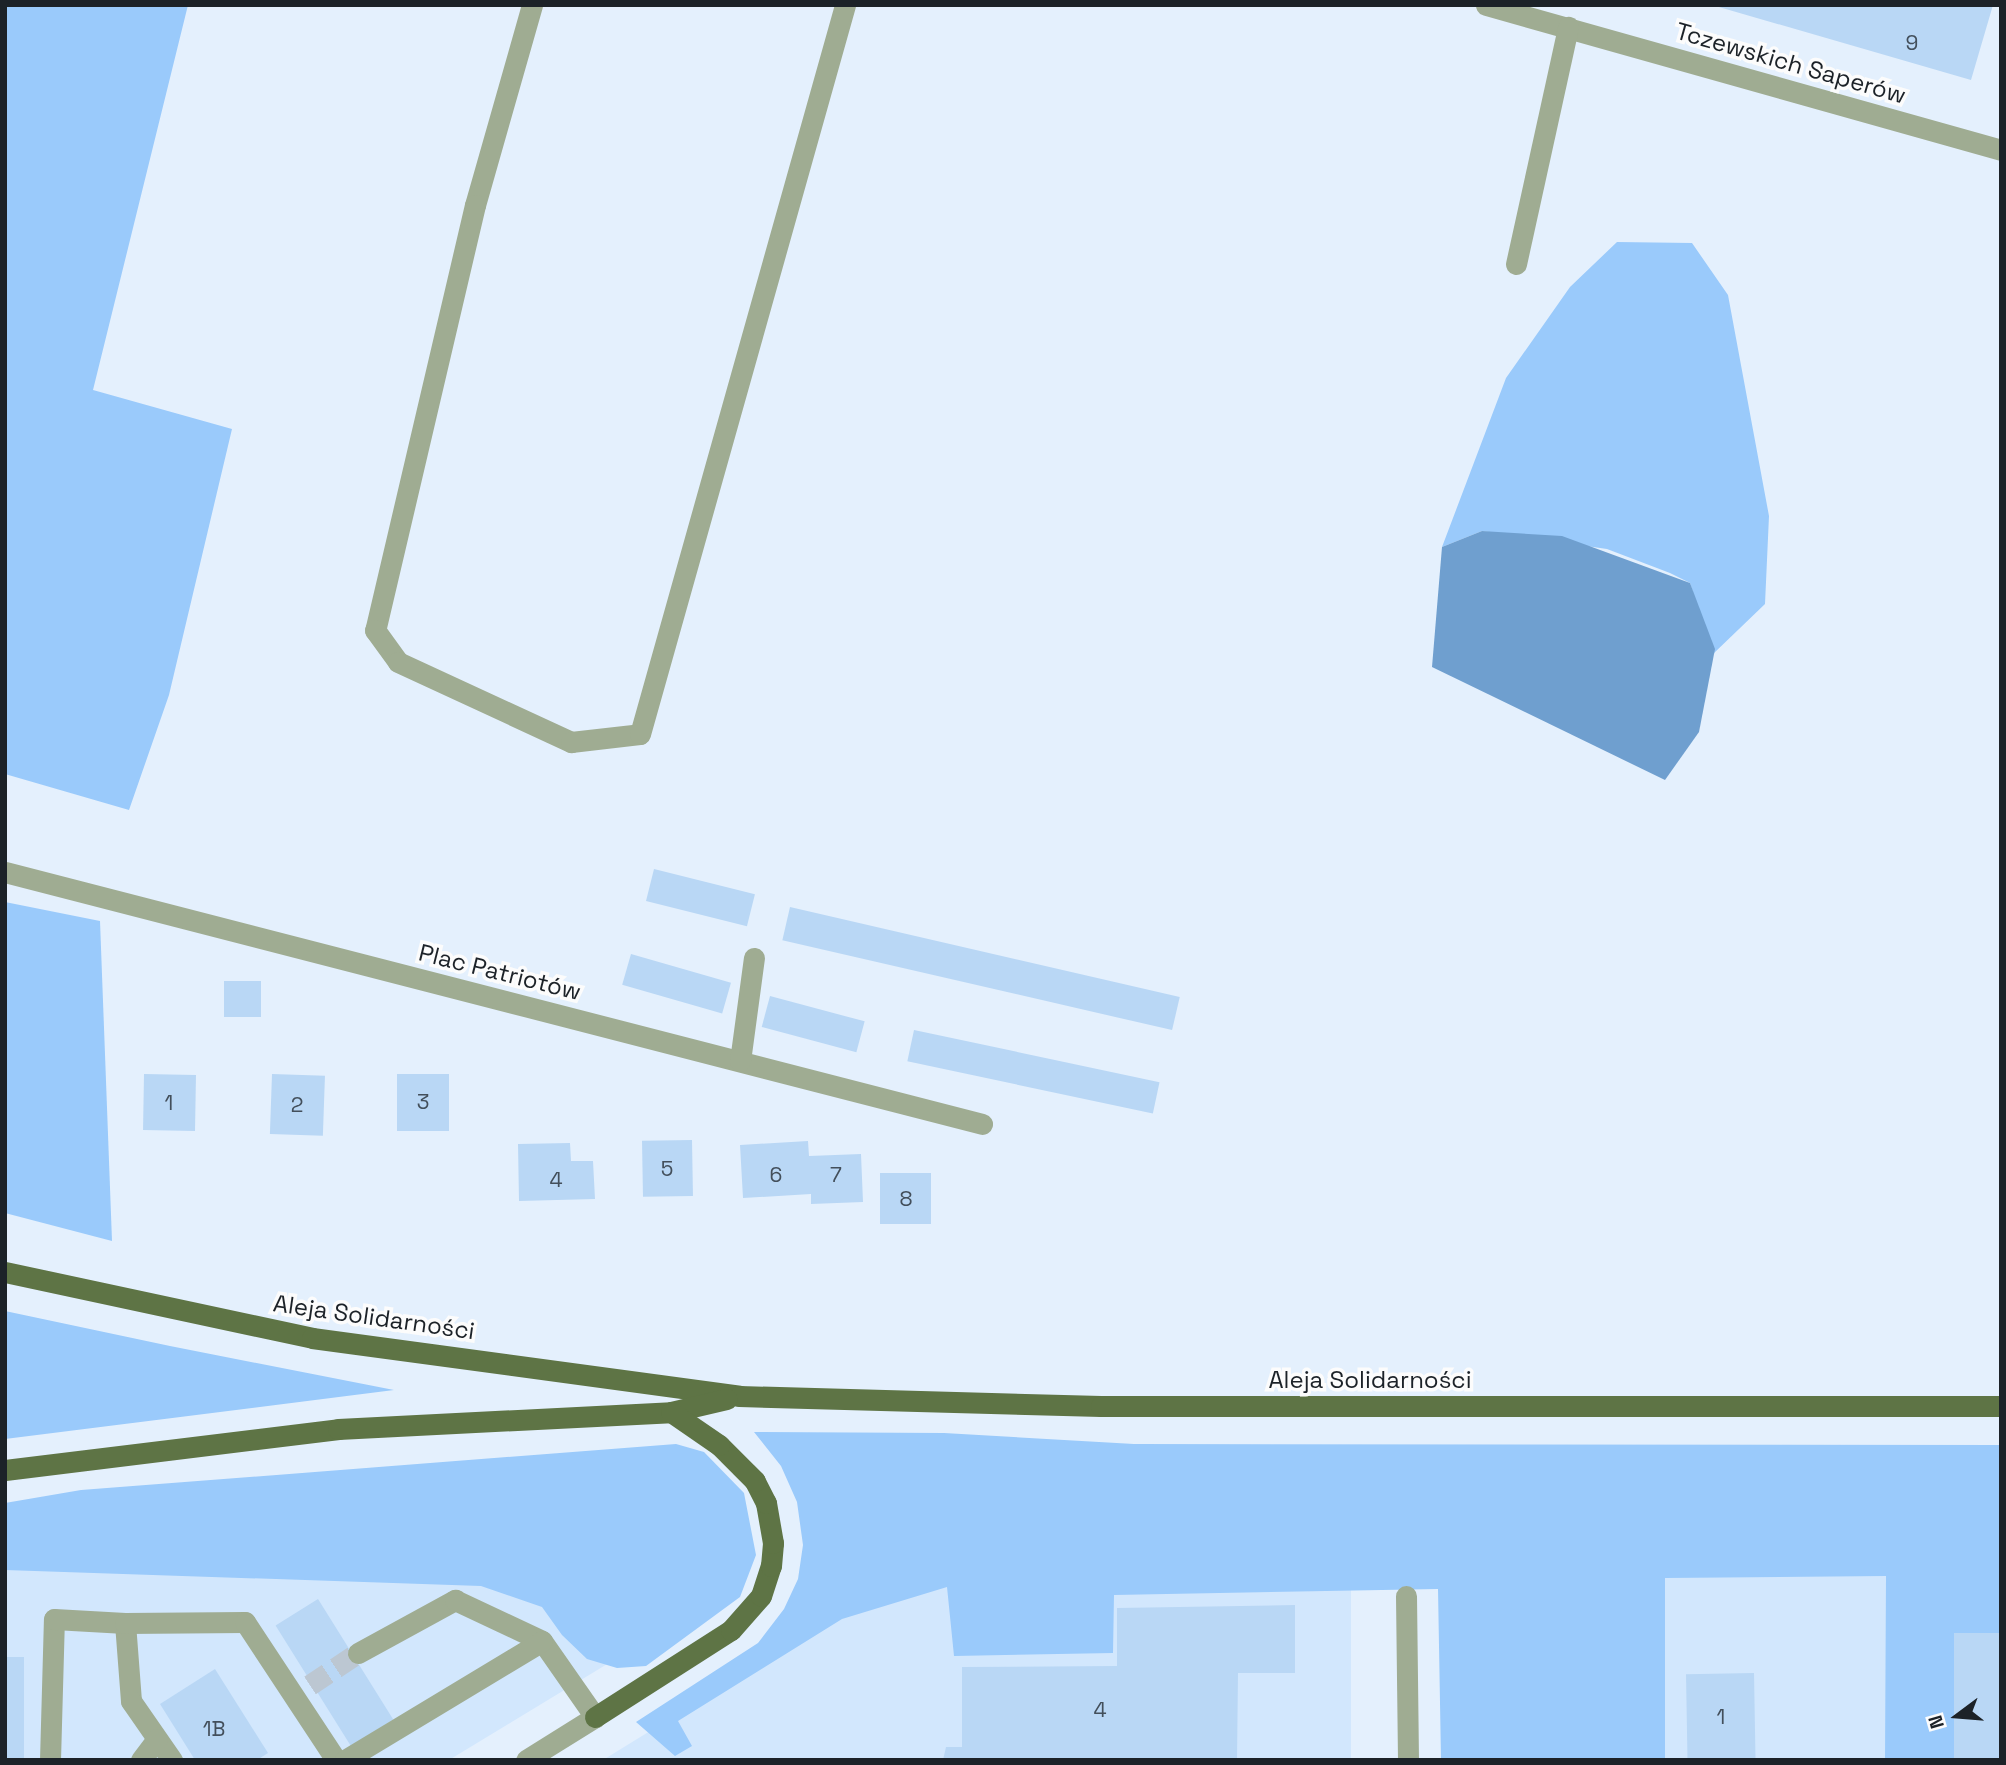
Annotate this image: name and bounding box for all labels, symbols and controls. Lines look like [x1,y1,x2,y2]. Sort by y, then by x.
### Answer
street label: Tczewskich Saperów [1673,16,1909,110]
house number: 9 [1906,30,1918,56]
street label: Plac Patriotów [416,938,584,1006]
house number: 3 [417,1089,429,1115]
house number: 1 [165,1090,173,1116]
house number: 2 [291,1092,303,1118]
house number: 5 [661,1156,673,1182]
house number: 6 [770,1162,782,1188]
house number: 7 [830,1162,842,1188]
house number: 4 [549,1167,563,1193]
house number: 8 [899,1186,913,1212]
street label: Aleja Solidarności [271,1289,477,1345]
street label: Aleja Solidarności [1268,1366,1472,1394]
north arrow [1922,1681,1992,1751]
house number: 4 [1093,1697,1107,1723]
house number: 1 [1717,1704,1725,1730]
text: N [1923,1712,1950,1731]
house number: 1B [203,1716,225,1742]

